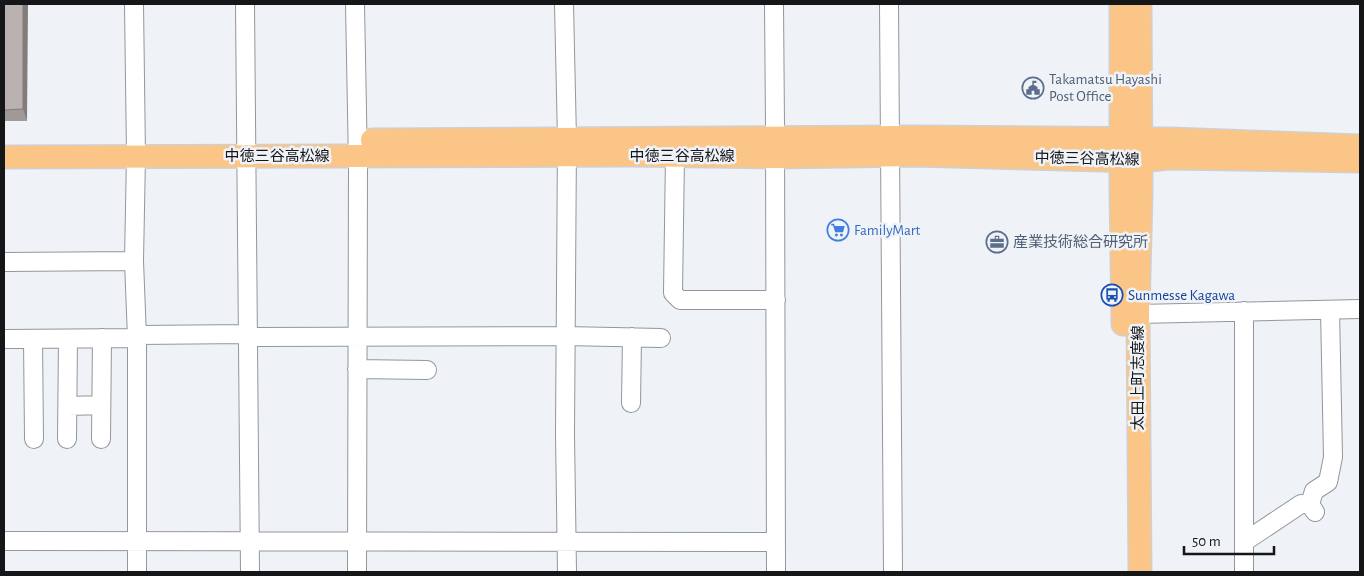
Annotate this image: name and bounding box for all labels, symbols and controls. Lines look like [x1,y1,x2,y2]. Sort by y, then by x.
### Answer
place label: Takamatsu Hayashi Post Office [1049,72,1162,104]
public building icon: Takamatsu Hayashi Post Office [1021,76,1045,100]
street label: 中徳三谷高松線 [224,148,330,164]
street label: 中徳三谷高松線 [629,148,735,164]
street label: 中徳三谷高松線 [1034,150,1140,167]
supermarket icon: FamilyMart [826,218,850,242]
place label: FamilyMart [854,223,921,238]
office icon: 産業技術総合研究所 [985,230,1009,254]
place label: 産業技術総合研究所 [1013,233,1148,250]
bus stop icon: Sunmesse Kagawa [1100,283,1124,307]
place label: Sunmesse Kagawa [1128,288,1235,303]
street label: 太田上町志度線 [1130,325,1146,431]
scale bar [1184,524,1274,556]
text: 50 m [1192,534,1221,549]

